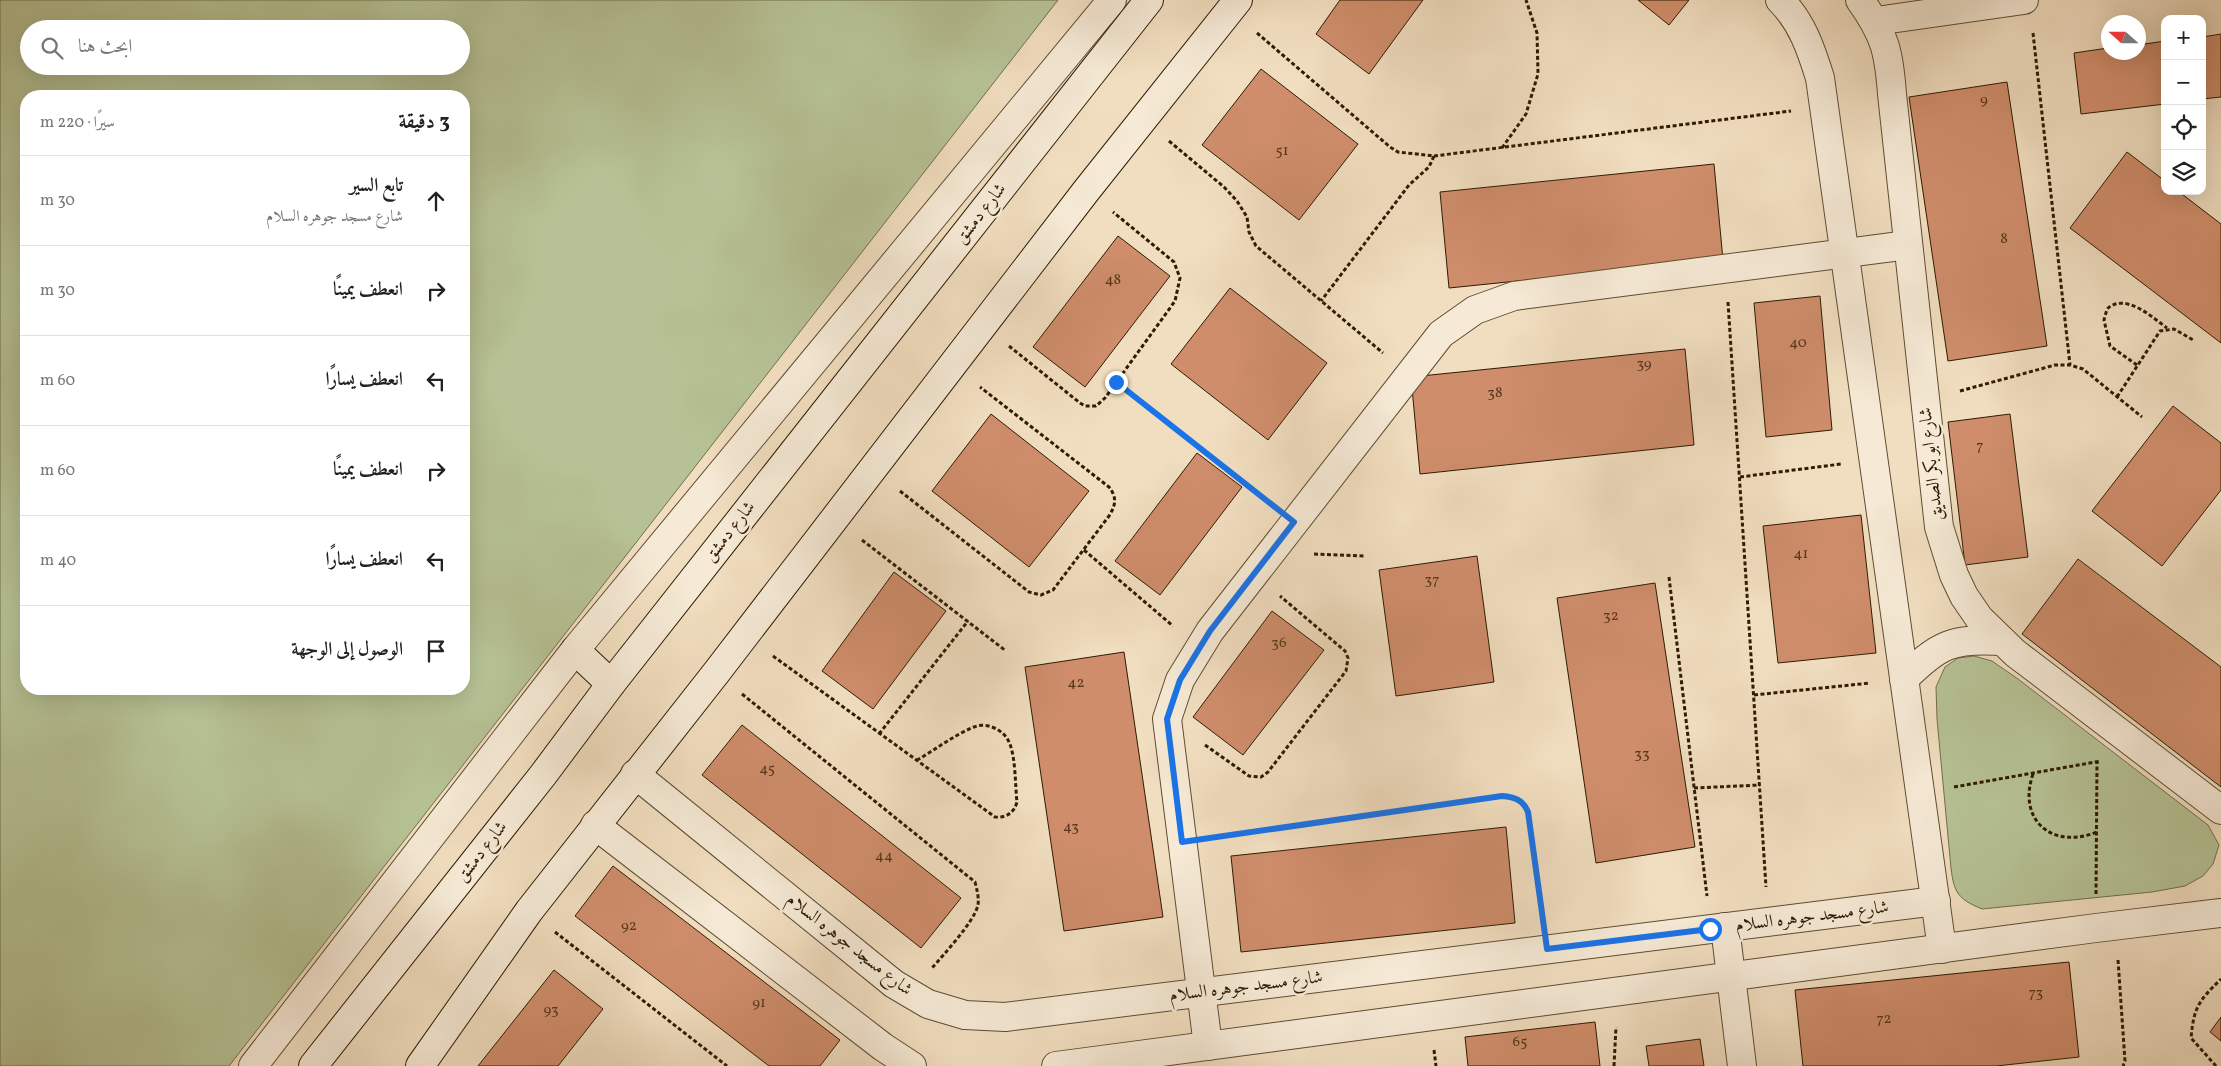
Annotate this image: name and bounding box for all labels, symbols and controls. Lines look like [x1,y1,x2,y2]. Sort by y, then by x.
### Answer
north arrow [2101,15,2146,60]
map controls [2161,15,2206,195]
button: + [2161,15,2206,60]
search box [20,20,470,75]
icon: search [38,34,66,62]
text: ابحث هنا [78,34,132,60]
button: − [2161,60,2206,105]
house number: 9 [1980,90,1988,111]
button: locate [2161,105,2206,150]
text: 3 دقيقة [398,108,450,137]
text: سيرًا · 220 m [40,112,115,134]
house number: 51 [1275,141,1289,162]
button: layers [2161,150,2206,195]
text: تابع السير [350,173,403,199]
street label: شارع دمشق [949,178,1014,250]
icon: ahead [422,187,450,215]
text: 30 m [40,190,75,212]
text: شارع مسجد جوهره السلام [266,206,403,228]
house number: 8 [2000,229,2008,250]
house number: 48 [1105,270,1121,291]
text: انعطف يمينًا [333,277,403,303]
icon: right [422,277,450,305]
text: 30 m [40,280,75,302]
house number: 40 [1789,333,1807,354]
house number: 39 [1636,354,1652,375]
text: انعطف يسارًا [325,367,403,393]
icon: left [422,367,450,395]
text: 60 m [40,370,75,392]
route end [1105,371,1128,394]
house number: 38 [1487,383,1503,404]
street label: شارع ابو بكر الصديق [1914,406,1951,522]
house number: 7 [1976,436,1984,457]
text: انعطف يمينًا [333,457,403,483]
icon: right [422,457,450,485]
text: 60 m [40,460,75,482]
street label: شارع دمشق [698,496,763,568]
house number: 41 [1794,544,1808,565]
text: انعطف يسارًا [325,547,403,573]
icon: left [422,547,450,575]
text: 40 m [40,550,76,572]
house number: 37 [1425,570,1439,591]
house number: 32 [1603,606,1619,627]
house number: 36 [1271,633,1287,654]
text: الوصول إلى الوجهة [291,637,403,663]
icon: arrive [422,637,450,665]
house number: 42 [1067,673,1085,694]
house number: 33 [1634,744,1650,765]
house number: 45 [759,759,775,780]
street label: شارع دمشق [450,816,515,888]
house number: 43 [1063,817,1079,838]
house number: 44 [875,846,893,867]
street label: شارع مسجد جوهره السلام [779,888,917,1004]
street label: شارع مسجد جوهره السلام [1734,895,1890,941]
house number: 92 [621,916,637,937]
route start [1699,918,1722,941]
street label: شارع مسجد جوهره السلام [1168,965,1324,1011]
house number: 73 [2029,983,2043,1004]
house number: 91 [752,993,766,1014]
house number: 93 [543,1000,559,1021]
house number: 72 [1876,1009,1892,1030]
house number: 65 [1513,1032,1527,1053]

